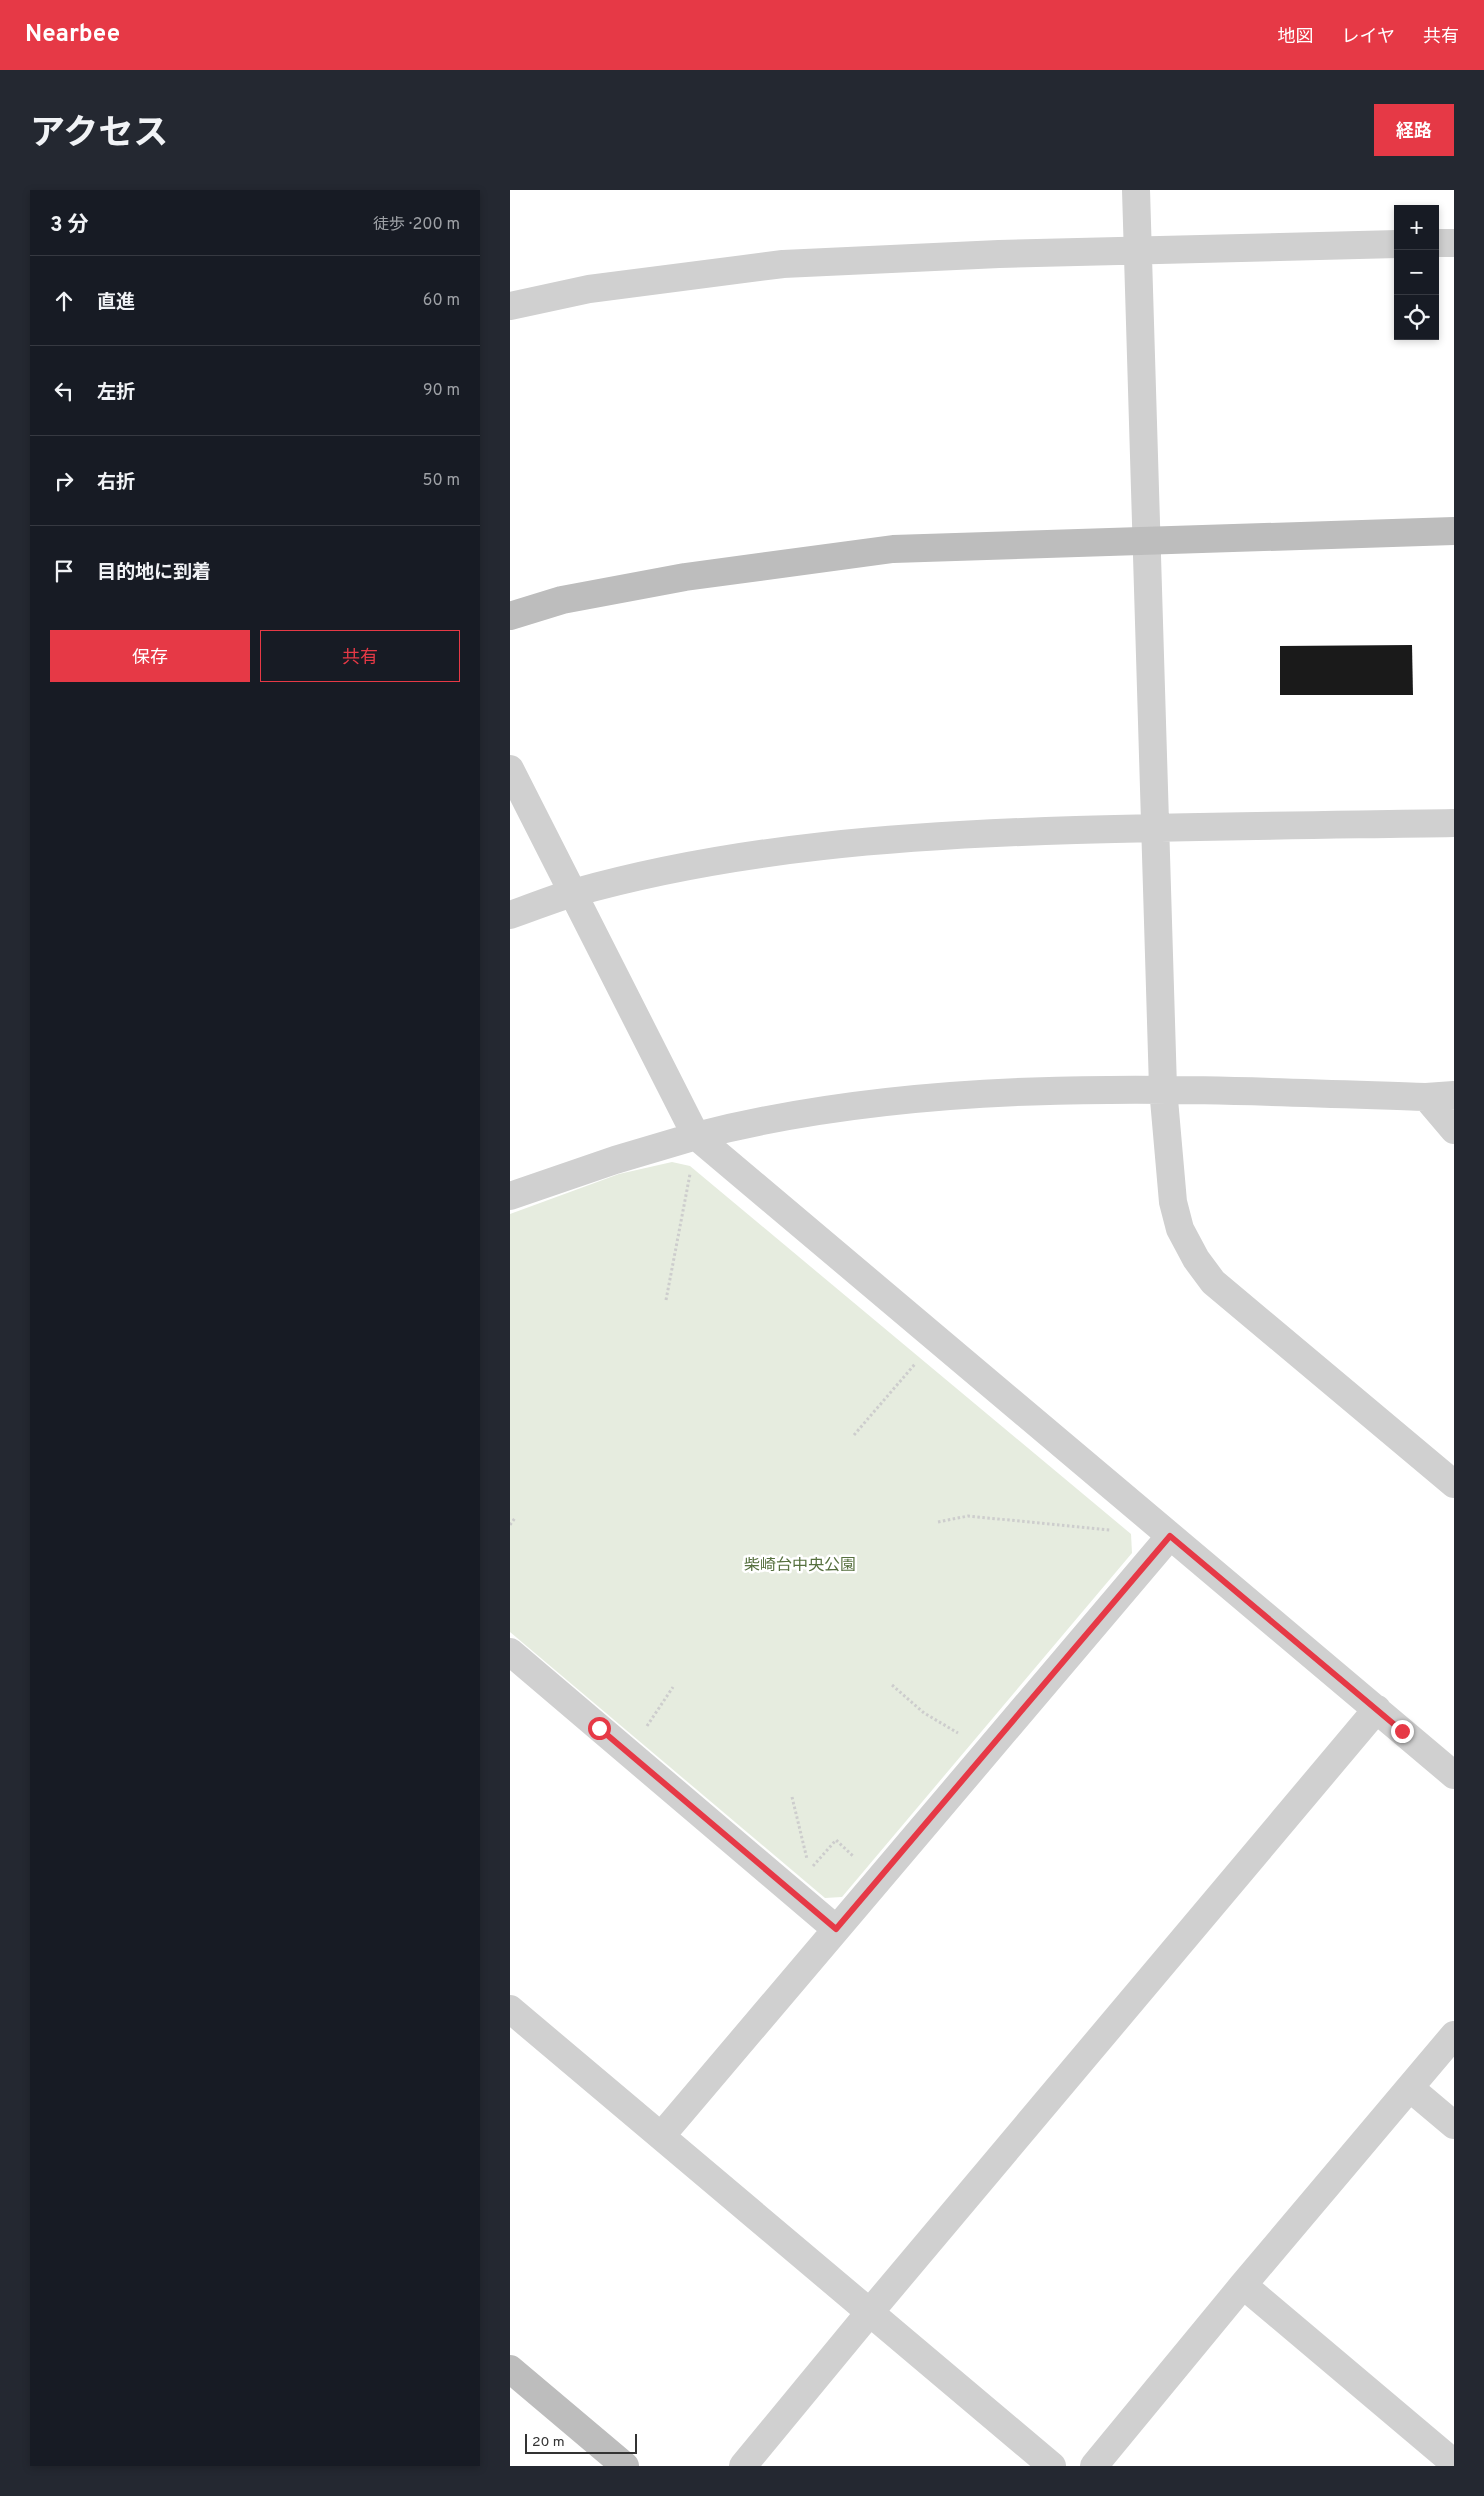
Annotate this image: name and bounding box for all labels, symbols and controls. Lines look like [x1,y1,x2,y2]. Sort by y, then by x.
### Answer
text: Nearbee [25,20,120,50]
text: 地図 [1278,26,1314,49]
text: レイヤ [1342,26,1395,49]
text: 共有 [1423,26,1459,49]
button: 経路 [1374,104,1454,156]
text: アクセス [30,113,168,157]
map controls [1394,205,1439,340]
button: + [1394,205,1439,250]
text: 3 分 [50,212,89,239]
text: 徒歩 · 200 m [373,215,460,235]
button: − [1394,250,1439,295]
icon: ahead [50,287,78,315]
text: 直進 [97,291,135,315]
text: 60 m [423,291,460,311]
button: locate [1394,295,1439,340]
icon: left [50,377,78,405]
text: 左折 [97,381,135,405]
text: 90 m [423,381,460,401]
icon: right [50,467,78,495]
text: 右折 [97,471,135,495]
text: 50 m [423,471,460,491]
icon: arrive [50,557,78,585]
text: 目的地に到着 [97,561,211,585]
button: 保存 [50,630,250,682]
button: 共有 [260,630,460,682]
park label: 柴崎台中央公園 [744,1556,856,1576]
route start [588,1717,611,1740]
route end [1391,1720,1414,1743]
scale bar [525,2431,638,2454]
text: 20 m [532,2434,565,2451]

